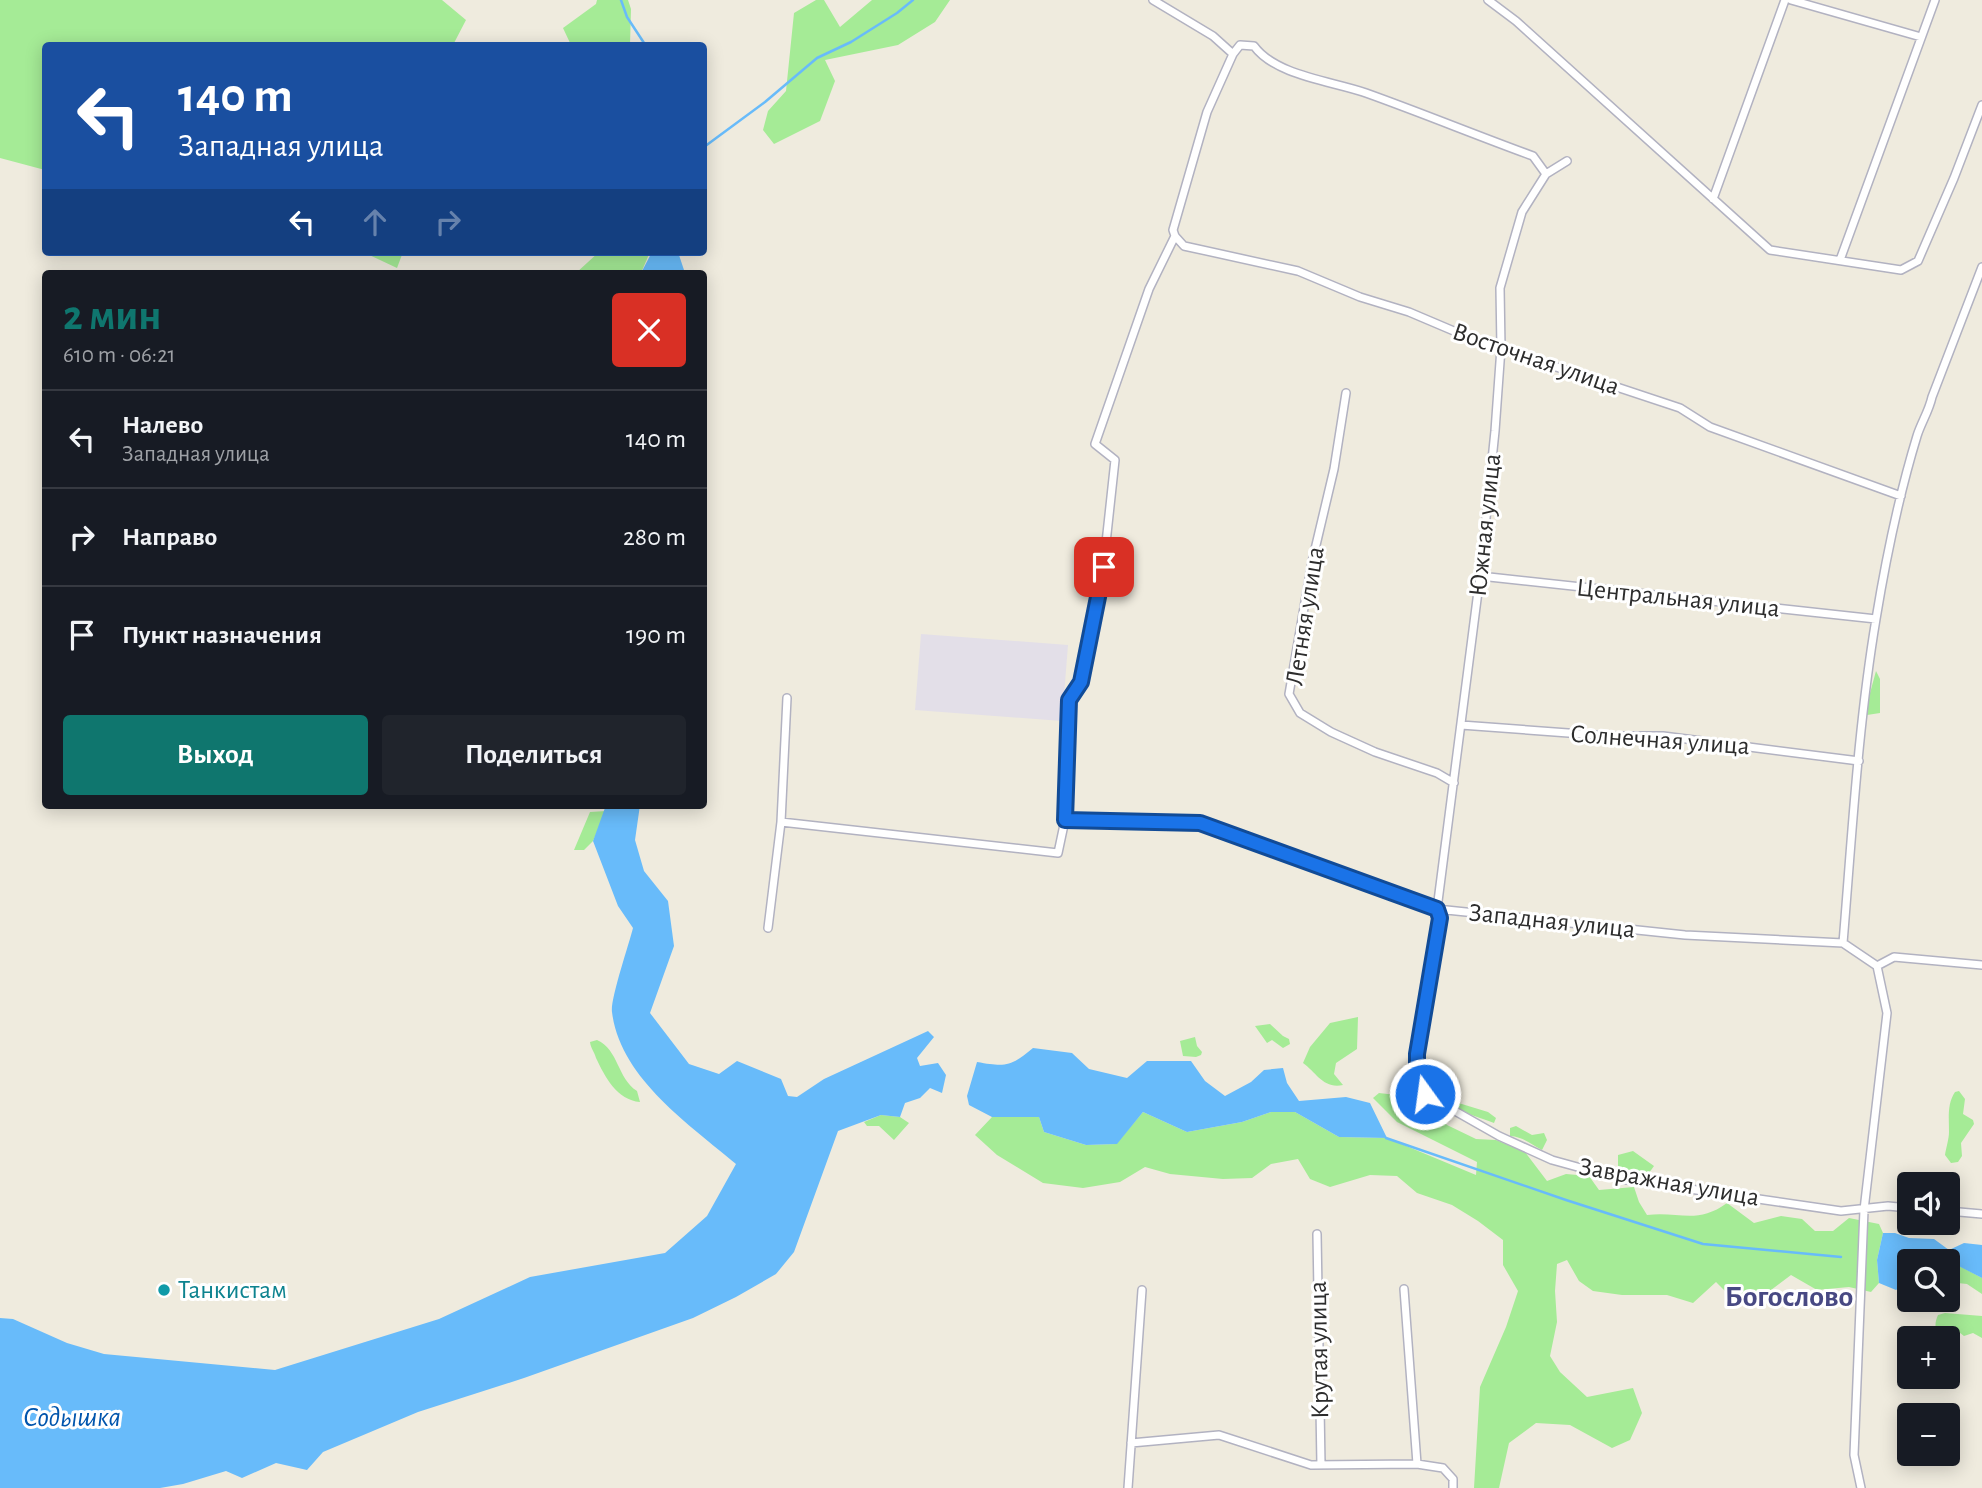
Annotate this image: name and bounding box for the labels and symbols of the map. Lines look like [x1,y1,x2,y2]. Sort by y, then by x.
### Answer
street label: Восточная улица [1449,318,1623,400]
street label: Южная улица [1465,452,1505,598]
pin [1074,537,1134,597]
street label: Летняя улица [1281,545,1329,687]
street label: Центральная улица [1575,574,1781,622]
street label: Солнечная улица [1569,721,1751,759]
street label: Западная улица [1468,899,1637,943]
position arrow [1388,1057,1462,1131]
street label: Завражная улица [1577,1153,1761,1211]
place label: Танкистам [178,1277,287,1303]
street label: Крутая улица [1305,1281,1333,1419]
marker: Танкистам [156,1282,172,1298]
district label: Богослово [1725,1282,1853,1312]
water label: Содышка [23,1404,121,1432]

